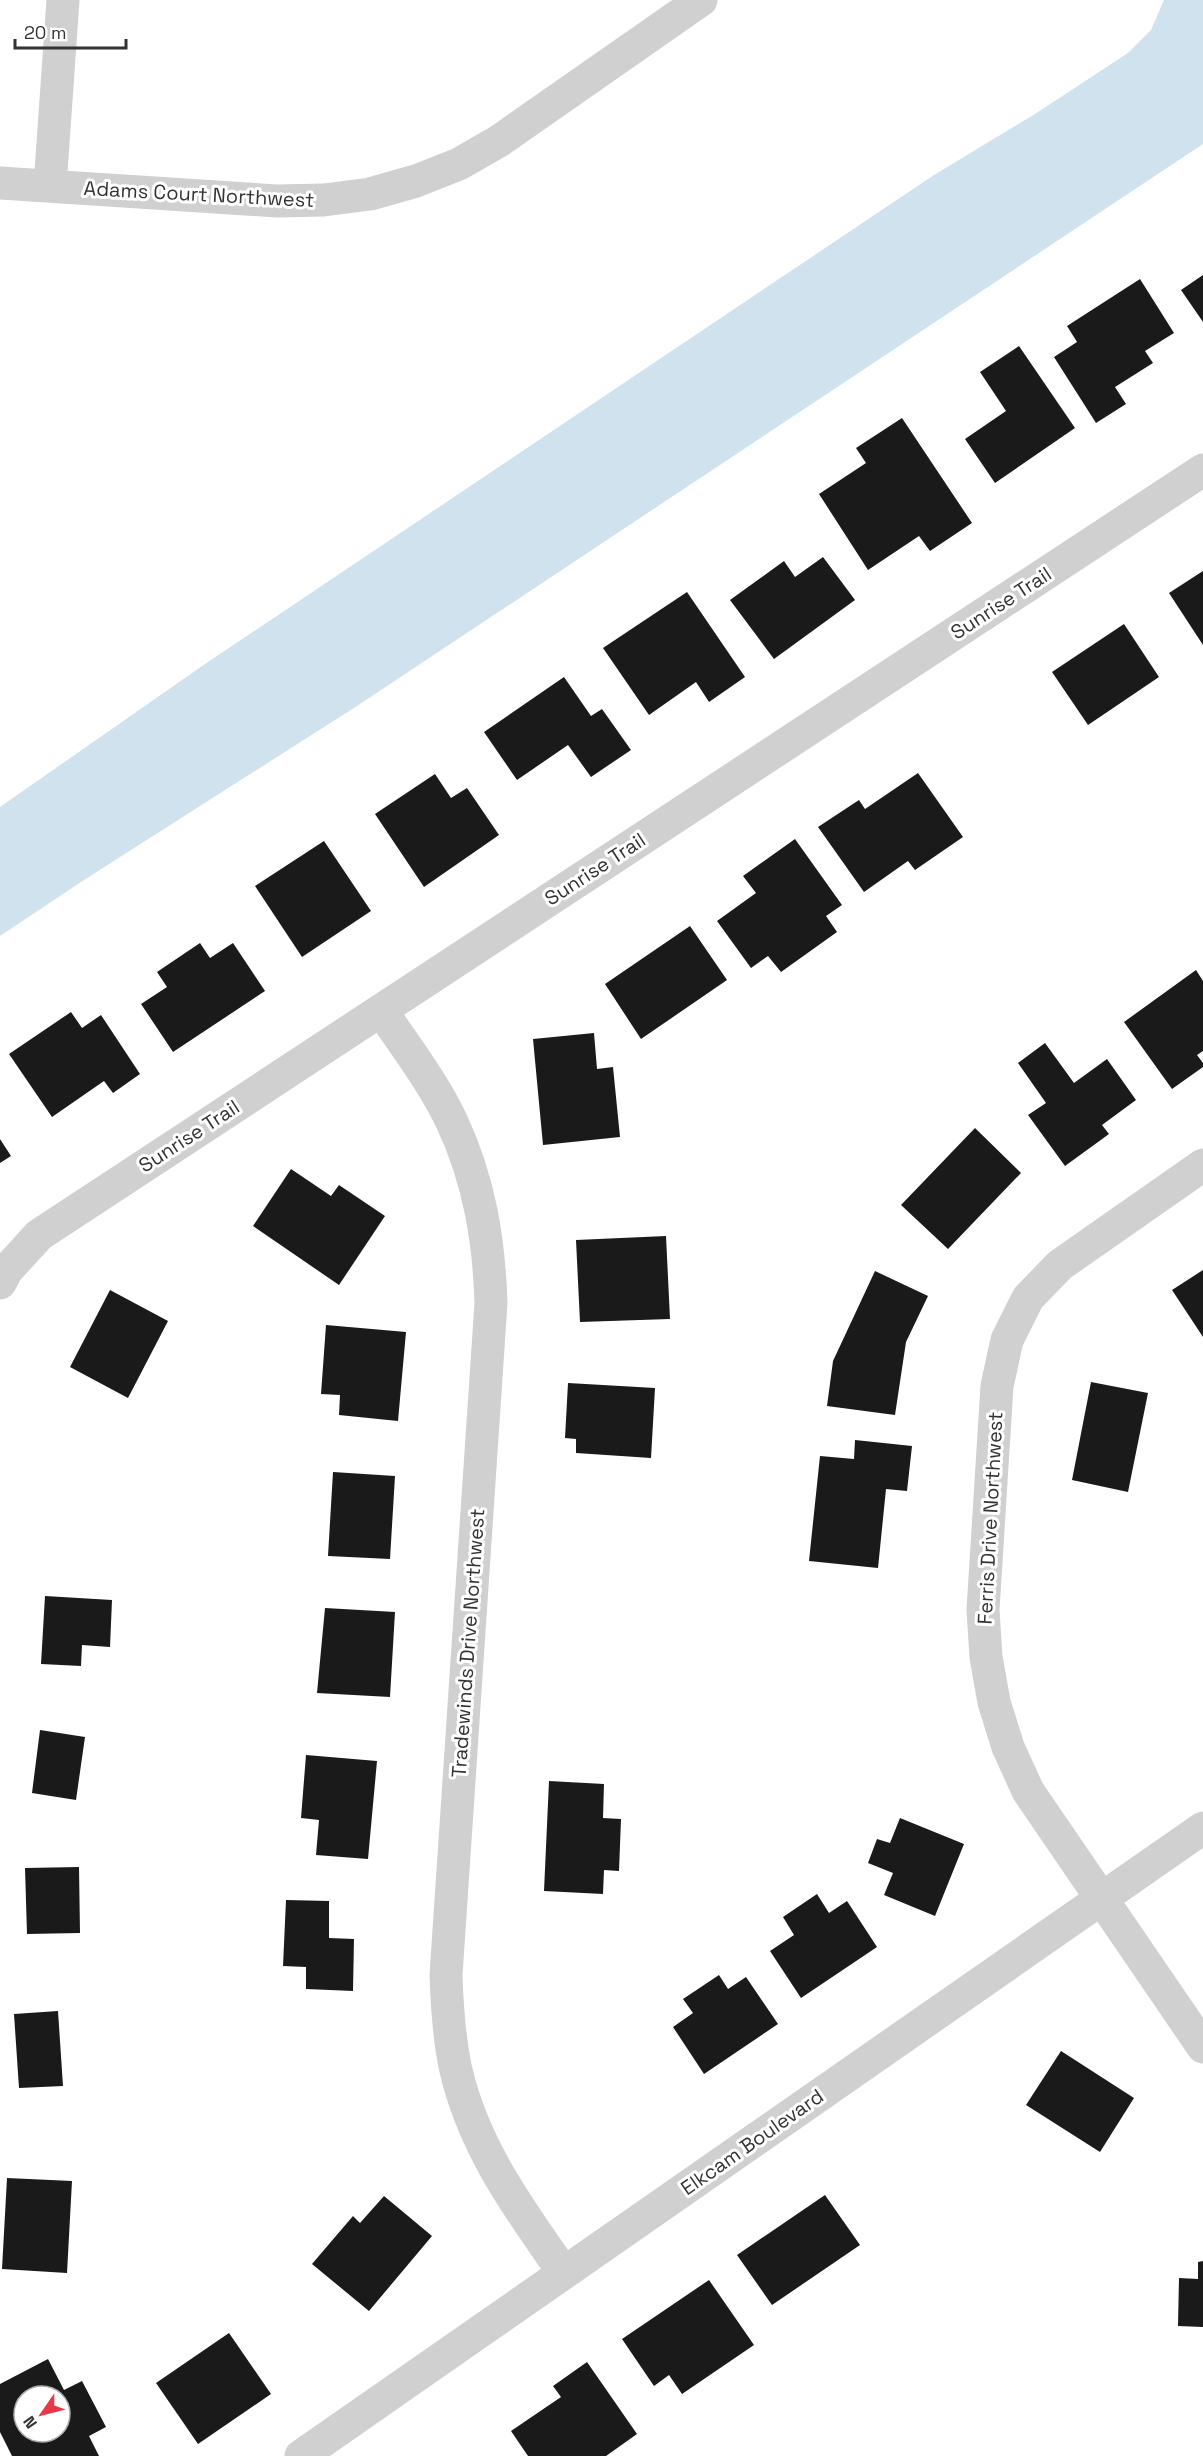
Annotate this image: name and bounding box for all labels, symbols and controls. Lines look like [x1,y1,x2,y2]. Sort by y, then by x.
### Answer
scale bar [15,12,126,50]
text: 20 m [24,21,67,44]
street label: Adams Court Northwest [83,175,315,213]
street label: Sunrise Trail [946,561,1056,645]
street label: Sunrise Trail [540,827,650,911]
street label: Sunrise Trail [134,1094,244,1178]
street label: Ferris Drive Northwest [971,1411,1009,1625]
street label: Tradewinds Drive Northwest [446,1508,490,1778]
street label: Elkcam Boulevard [676,2083,828,2201]
north arrow [12,2384,72,2444]
text: N [18,2412,42,2433]

